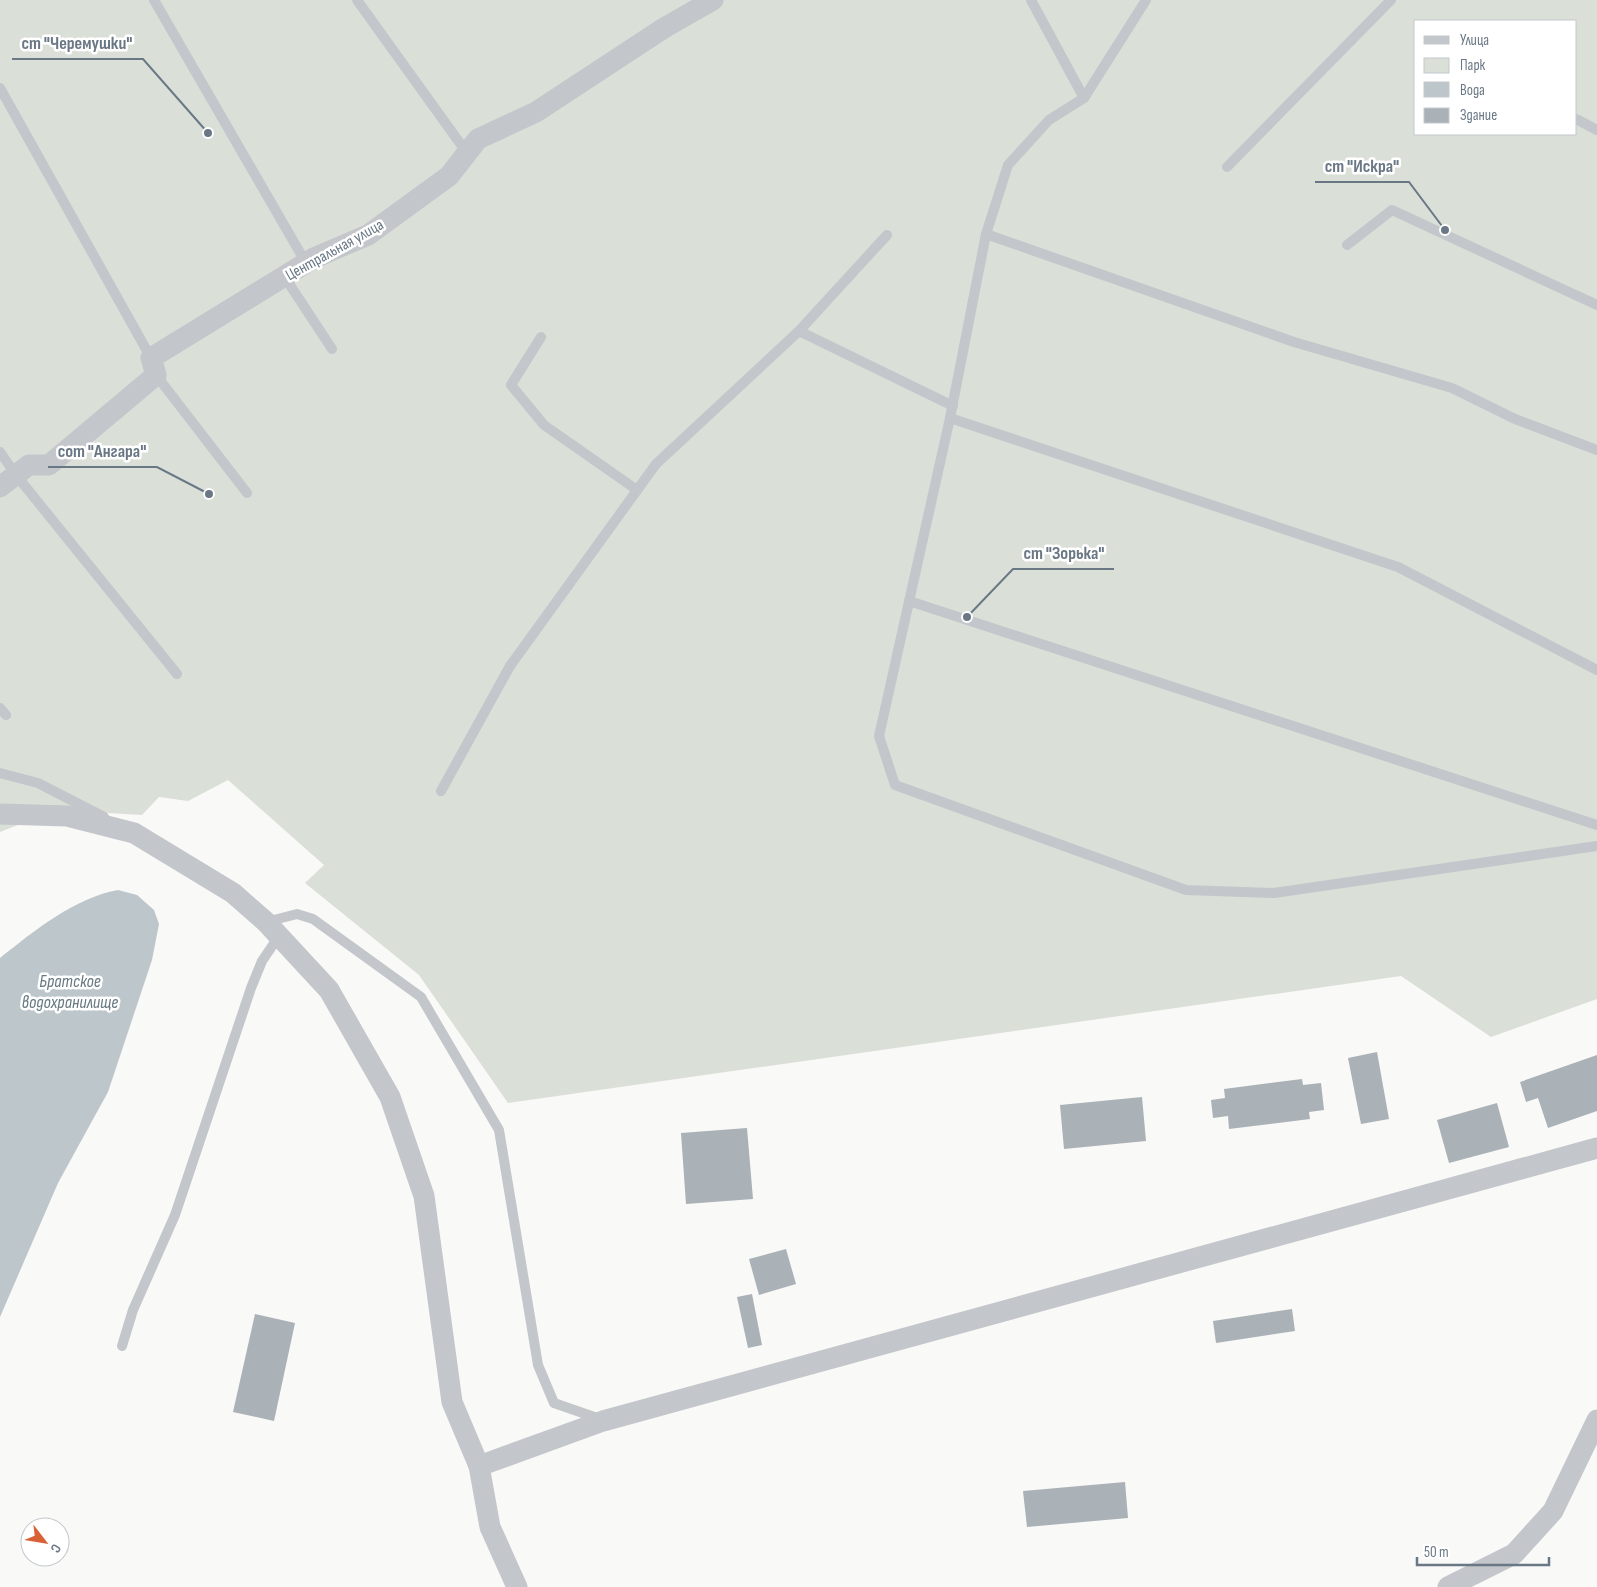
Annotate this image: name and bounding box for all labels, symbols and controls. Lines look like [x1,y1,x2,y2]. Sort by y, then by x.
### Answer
legend [1414,20,1577,135]
callout: ст "Черемушки" [12,26,143,59]
text: Улица [1460,31,1489,50]
text: ст "Черемушки" [22,33,132,54]
text: Парк [1460,56,1486,75]
text: Вода [1460,81,1485,100]
text: Здание [1460,106,1497,125]
callout: ст "Искра" [1315,149,1409,182]
text: ст "Искра" [1325,156,1399,177]
street label: Центральная улица [282,216,387,285]
callout: сот "Ангара" [48,434,157,467]
text: сот "Ангара" [58,441,146,462]
callout: ст "Зорька" [1013,536,1114,569]
text: ст "Зорька" [1023,543,1105,564]
water label: Братское водохранилище [22,971,118,1013]
north arrow [20,1517,70,1567]
scale bar [1417,1534,1550,1566]
text: С [47,1541,65,1556]
text: 50 m [1424,1543,1449,1562]

